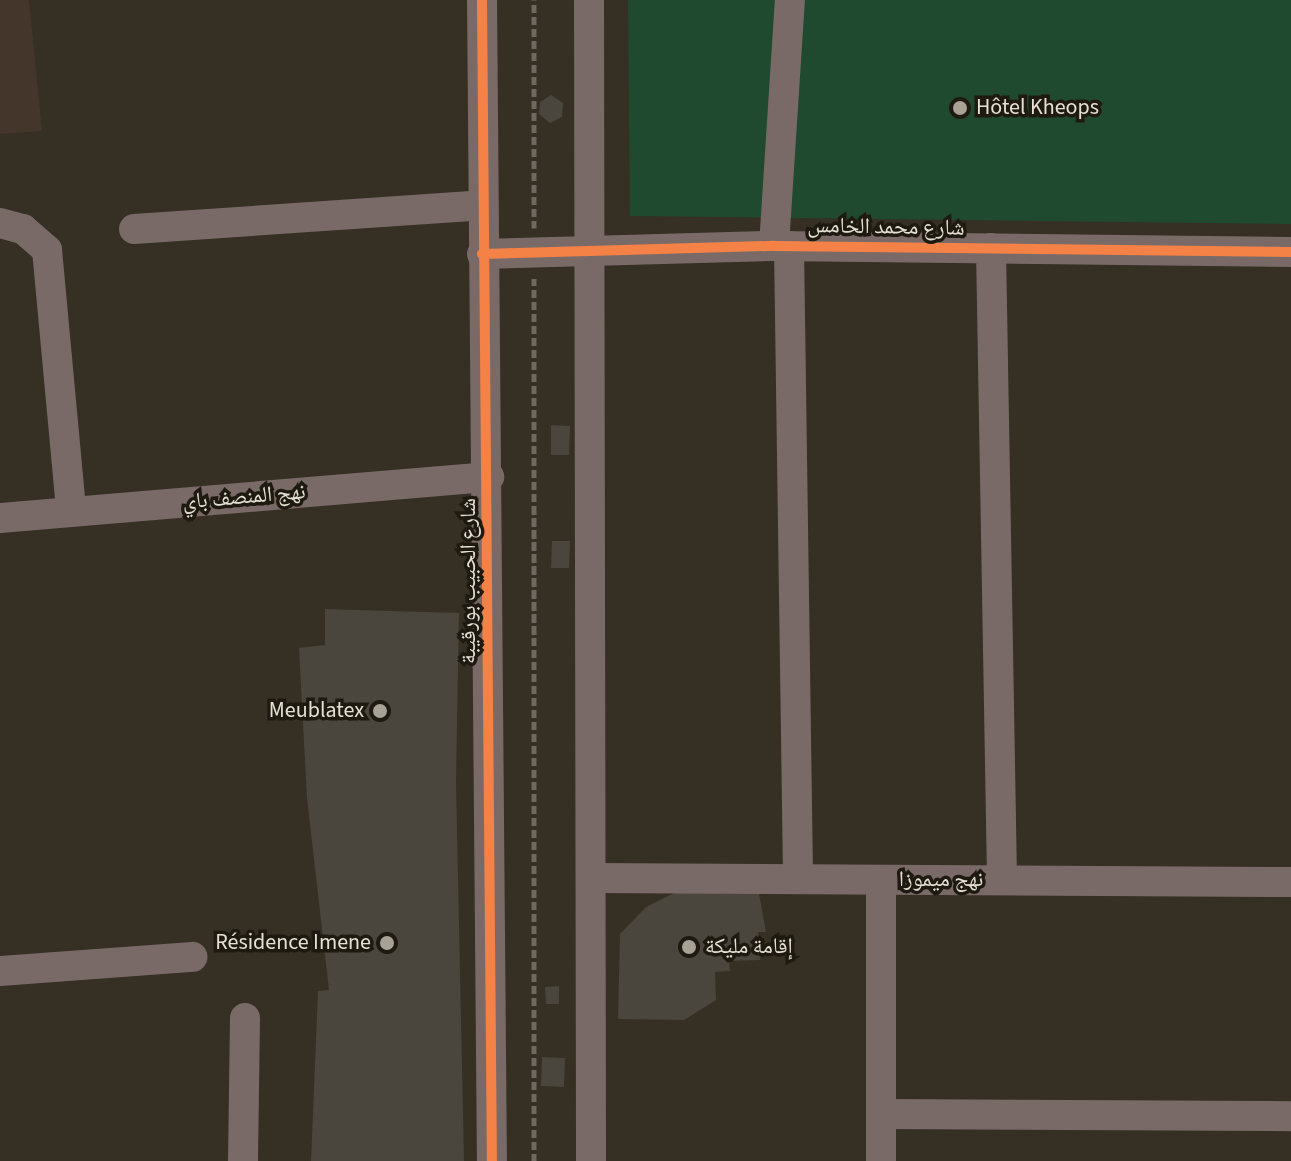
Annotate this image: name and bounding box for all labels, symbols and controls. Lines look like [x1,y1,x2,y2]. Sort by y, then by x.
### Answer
place label: Hôtel Kheops [976,95,1099,121]
marker: Hôtel Kheops [951,99,969,117]
street label: شارع محمد الخامس [807,212,965,242]
street label: نهج المنصف باي [181,478,307,516]
street label: شارع الحبيب بورقيبة [456,498,482,664]
place label: Meublatex [269,698,364,724]
marker: Meublatex [371,702,389,720]
street label: نهج ميموزا [899,867,983,893]
place label: Résidence Imene [215,930,371,956]
marker: Résidence Imene [378,934,396,952]
place label: إقامة مليكة [705,934,793,960]
marker: إقامة مليكة [680,938,698,956]

